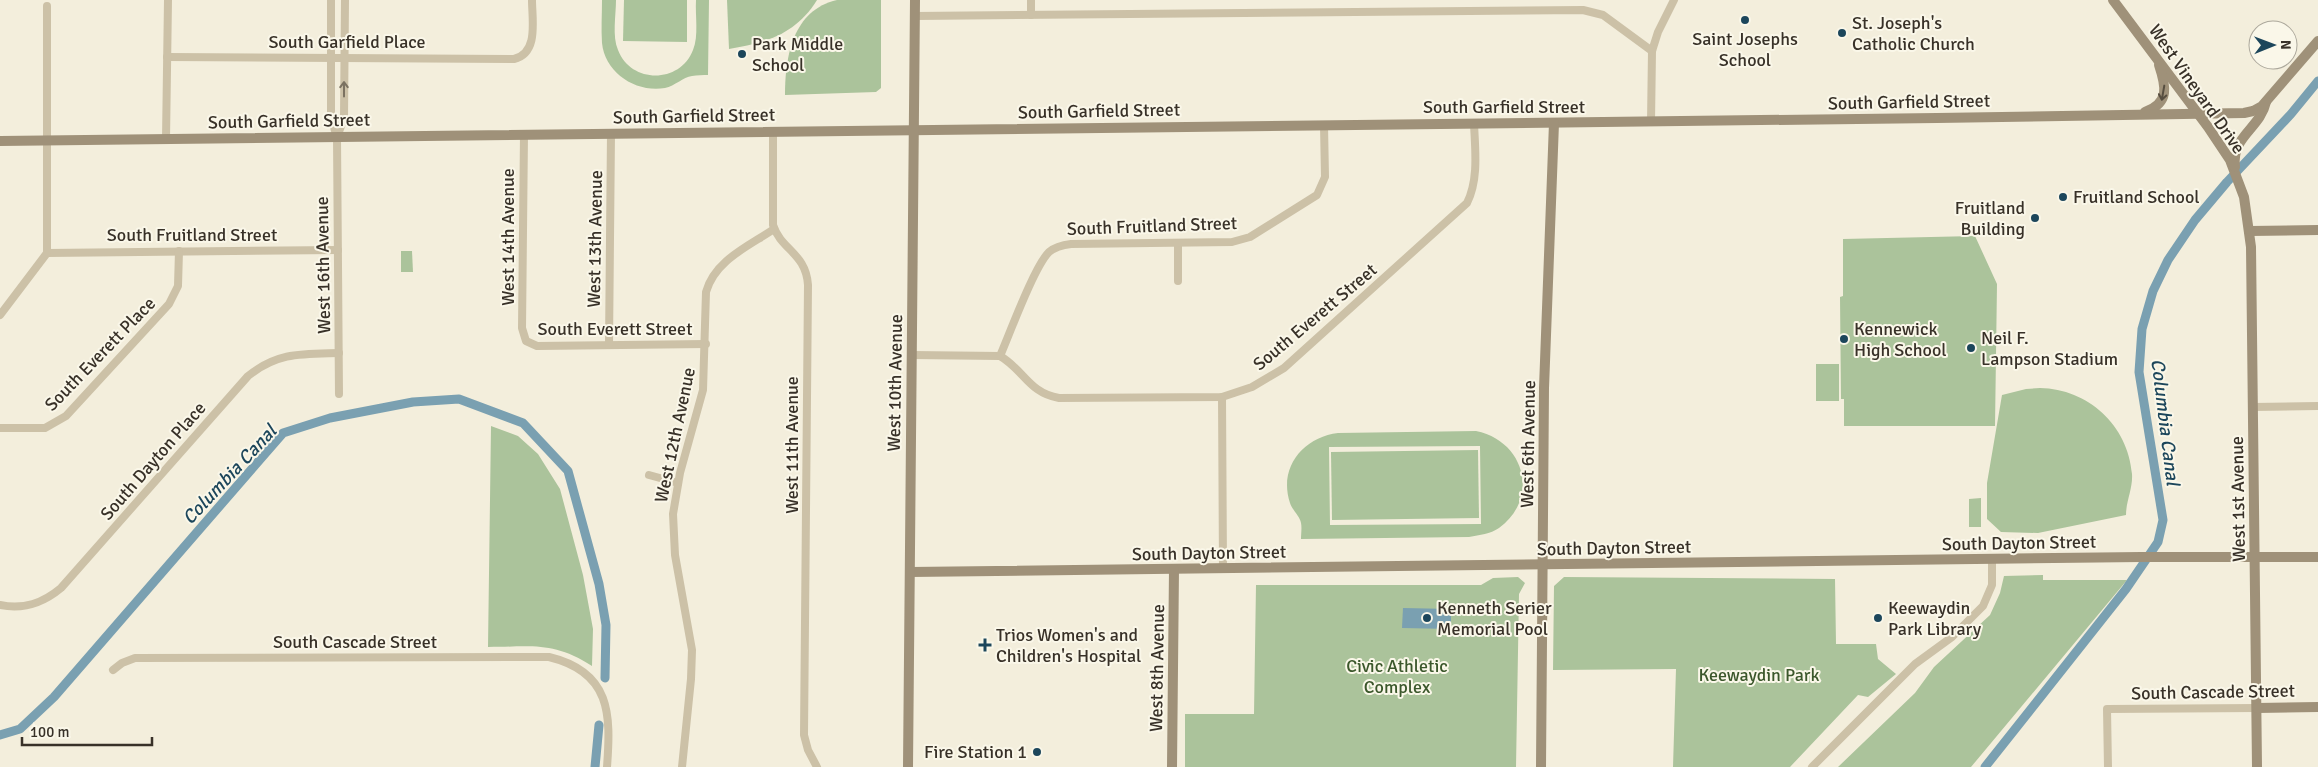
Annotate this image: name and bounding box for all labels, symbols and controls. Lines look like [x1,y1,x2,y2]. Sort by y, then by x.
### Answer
place label: St. Joseph's Catholic Church [1852,12,1975,55]
marker: Saint Josephs School [1739,14,1751,26]
street label: West Vineyard Drive [2144,20,2250,158]
north arrow [2248,20,2298,70]
marker: St. Joseph's Catholic Church [1836,27,1848,39]
place label: Saint Josephs School [1692,28,1798,71]
street label: South Garfield Place [268,31,426,53]
place label: Park Middle School [752,33,843,76]
text: N [2277,40,2294,50]
marker: Park Middle School [736,48,748,60]
one-way arrow [339,82,349,98]
one-way arrow [2157,85,2167,101]
street label: South Garfield Street [1828,90,1990,114]
street label: South Garfield Street [1423,96,1585,118]
street label: South Garfield Street [1018,99,1180,123]
street label: South Garfield Street [613,104,775,128]
street label: South Garfield Street [208,109,370,133]
street label: West 14th Avenue [497,168,519,306]
street label: West 13th Avenue [583,170,607,308]
place label: Fruitland School [2073,186,2200,208]
marker: Fruitland School [2057,191,2069,203]
street label: West 16th Avenue [311,196,335,334]
place label: Fruitland Building [1955,197,2025,240]
street label: South Fruitland Street [1066,212,1238,240]
marker: Fruitland Building [2029,212,2041,224]
street label: South Fruitland Street [107,224,277,246]
street label: South Everett Street [1249,259,1381,375]
street label: South Everett Place [40,292,160,416]
street label: West 10th Avenue [883,314,907,452]
street label: South Everett Street [538,318,692,340]
place label: Kennewick High School [1854,318,1947,361]
place label: Neil F. Lampson Stadium [1981,327,2118,370]
marker: Kennewick High School [1838,333,1850,345]
marker: Neil F. Lampson Stadium [1965,342,1977,354]
water label: Columbia Canal [2145,357,2185,488]
street label: West 12th Avenue [650,365,700,505]
street label: West 11th Avenue [781,376,803,514]
street label: West 6th Avenue [1516,380,1540,508]
street label: South Dayton Place [96,397,210,525]
water label: Columbia Canal [177,419,283,530]
street label: West 1st Avenue [2226,436,2250,562]
street label: South Dayton Street [1942,531,2096,555]
street label: South Dayton Street [1537,536,1691,560]
street label: South Dayton Street [1132,541,1286,565]
place label: Kenneth Serier Memorial Pool [1437,597,1552,640]
place label: Keewaydin Park Library [1888,597,1982,640]
street label: West 8th Avenue [1145,604,1169,732]
marker: Kenneth Serier Memorial Pool [1421,612,1433,624]
marker: Keewaydin Park Library [1872,612,1884,624]
place label: Trios Women's and Children's Hospital [996,624,1141,667]
street label: South Cascade Street [273,631,437,653]
marker: Trios Women's and Children's Hospital [978,638,992,652]
park label: Civic Athletic Complex [1346,655,1448,698]
park label: Keewaydin Park [1699,664,1819,686]
street label: South Cascade Street [2131,680,2295,704]
scale bar [22,714,152,746]
text: 100 m [30,723,70,741]
place label: Fire Station 1 [924,741,1027,763]
marker: Fire Station 1 [1031,746,1043,758]

